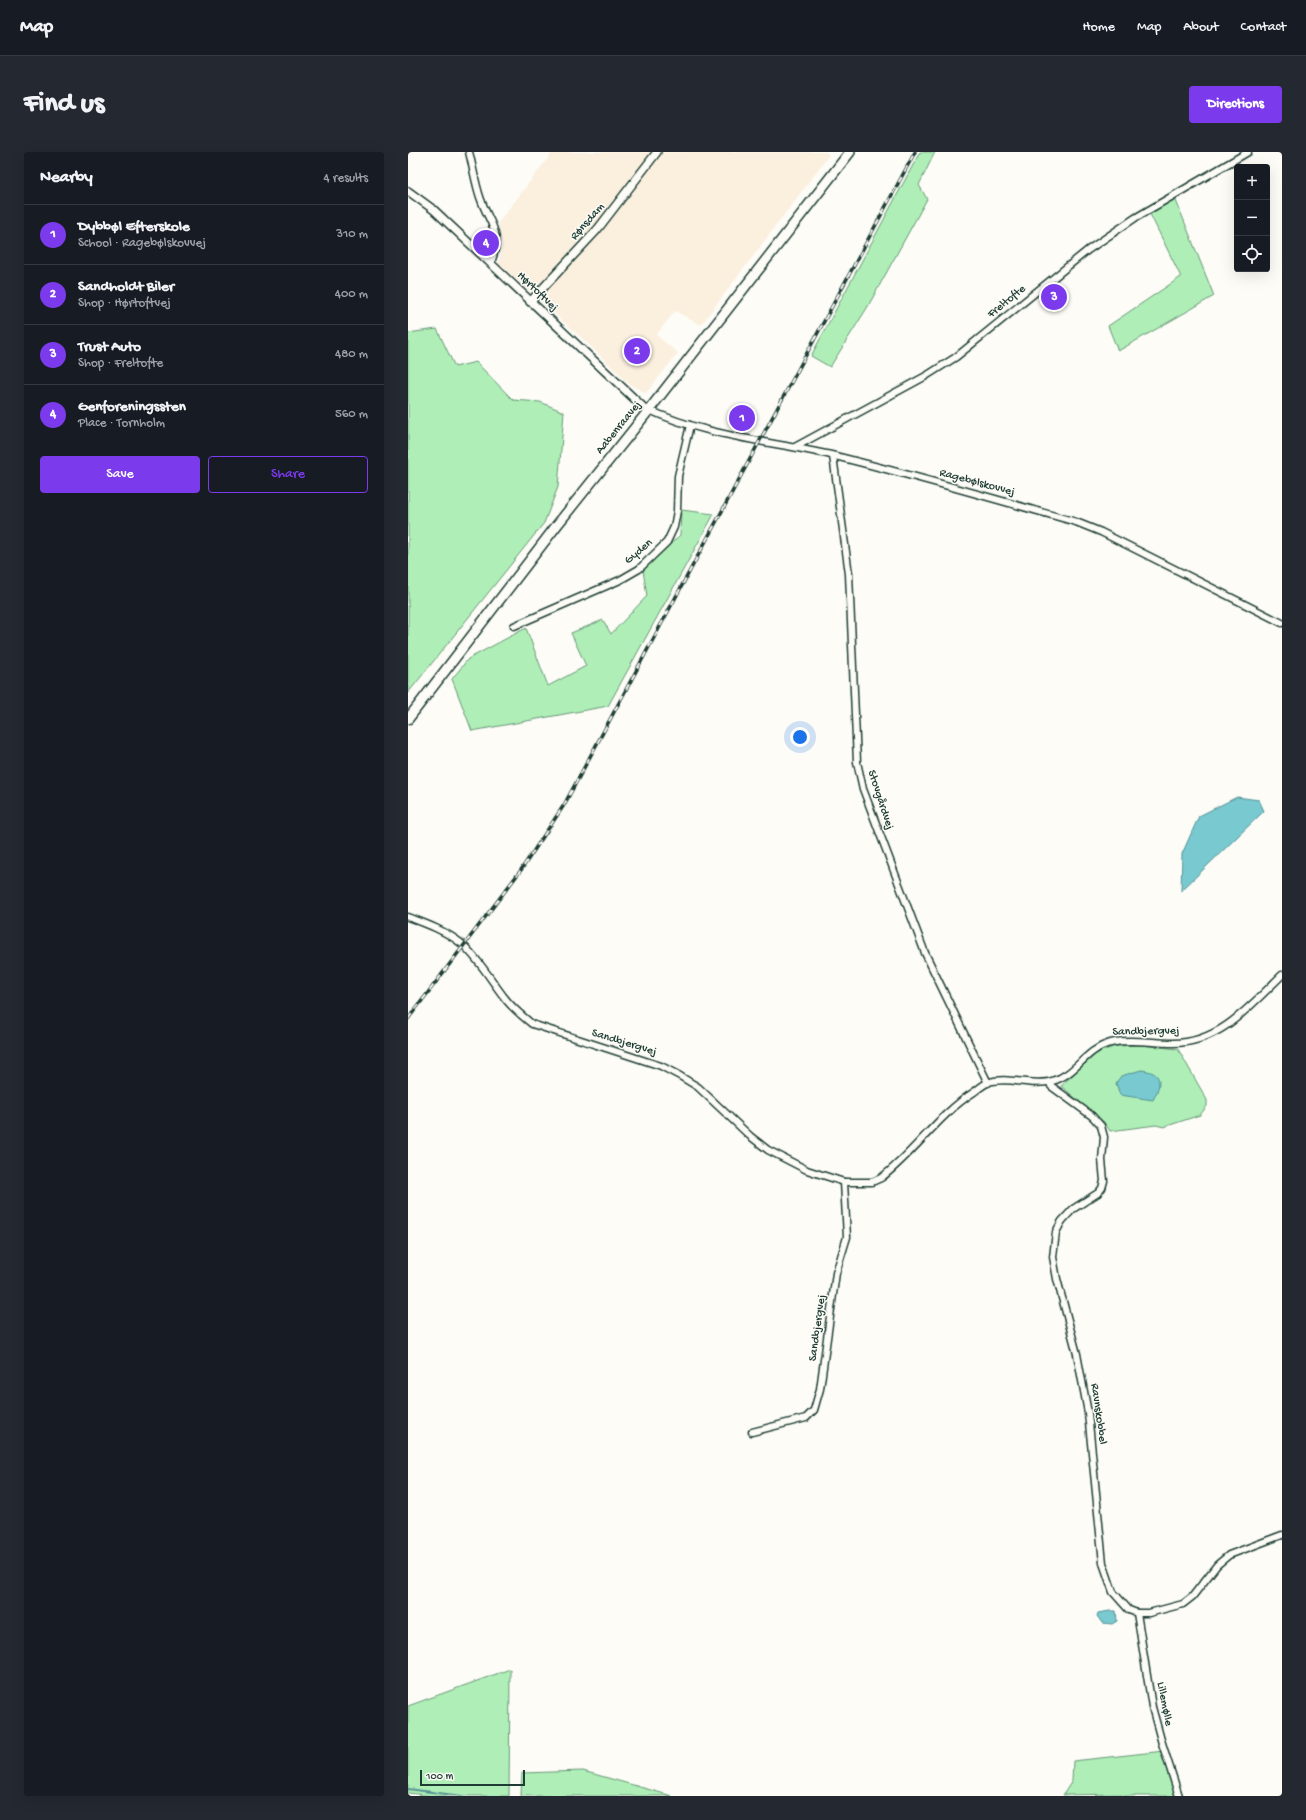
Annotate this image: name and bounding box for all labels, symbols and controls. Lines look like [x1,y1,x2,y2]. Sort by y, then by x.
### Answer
text: Map [20,16,53,39]
text: Home [1083,19,1115,36]
text: Map [1137,19,1161,36]
text: About [1183,19,1219,36]
text: Contact [1241,19,1286,36]
button: Directions [1189,86,1282,123]
text: Find us [24,88,104,121]
map controls [1234,164,1270,272]
button: + [1234,164,1270,200]
text: Nearby [40,168,93,188]
text: 4 results [324,171,368,186]
street label: Rønsdam [568,200,608,244]
button: − [1234,200,1270,236]
text: Dybbøl Efterskole [78,218,190,236]
text: 1 [50,227,56,242]
text: 310 m [336,227,368,242]
pin: 4 [473,228,499,258]
text: School · Ragebølskovvej [78,236,206,251]
button: locate [1234,236,1270,272]
street label: Hørtoftvej [513,269,561,315]
text: Sandholdt Biler [78,278,174,296]
street label: Freltofte [984,282,1030,322]
pin: 3 [1041,282,1067,312]
text: 2 [50,287,56,302]
text: 400 m [335,287,368,302]
text: Shop · Hørtoftvej [78,296,171,311]
pin: 2 [624,336,650,366]
text: Trust Auto [78,338,141,356]
text: 3 [50,347,56,362]
text: 480 m [335,347,368,362]
text: Shop · Freltofte [78,356,163,371]
text: Genforeningssten [78,398,186,416]
street label: Aabenraavej [593,399,645,457]
pin: 1 [729,403,755,433]
text: 4 [50,407,56,422]
text: 560 m [335,407,368,422]
text: Place · Tornholm [78,416,165,431]
button: Save [40,456,200,493]
button: Share [208,456,368,493]
street label: Ragebølskovvej [938,466,1016,500]
street label: Gyden [622,536,656,568]
your location [790,727,810,747]
street label: Stovgårdvej [864,768,896,832]
street label: Sandbjergvej [1112,1024,1180,1040]
street label: Sandbjergvej [590,1027,658,1059]
street label: Sandbjergvej [806,1294,830,1362]
street label: Ravnskobbel [1087,1383,1109,1446]
street label: Lillemølle [1153,1681,1175,1728]
scale bar [420,1768,525,1787]
text: 100 m [426,1771,453,1783]

